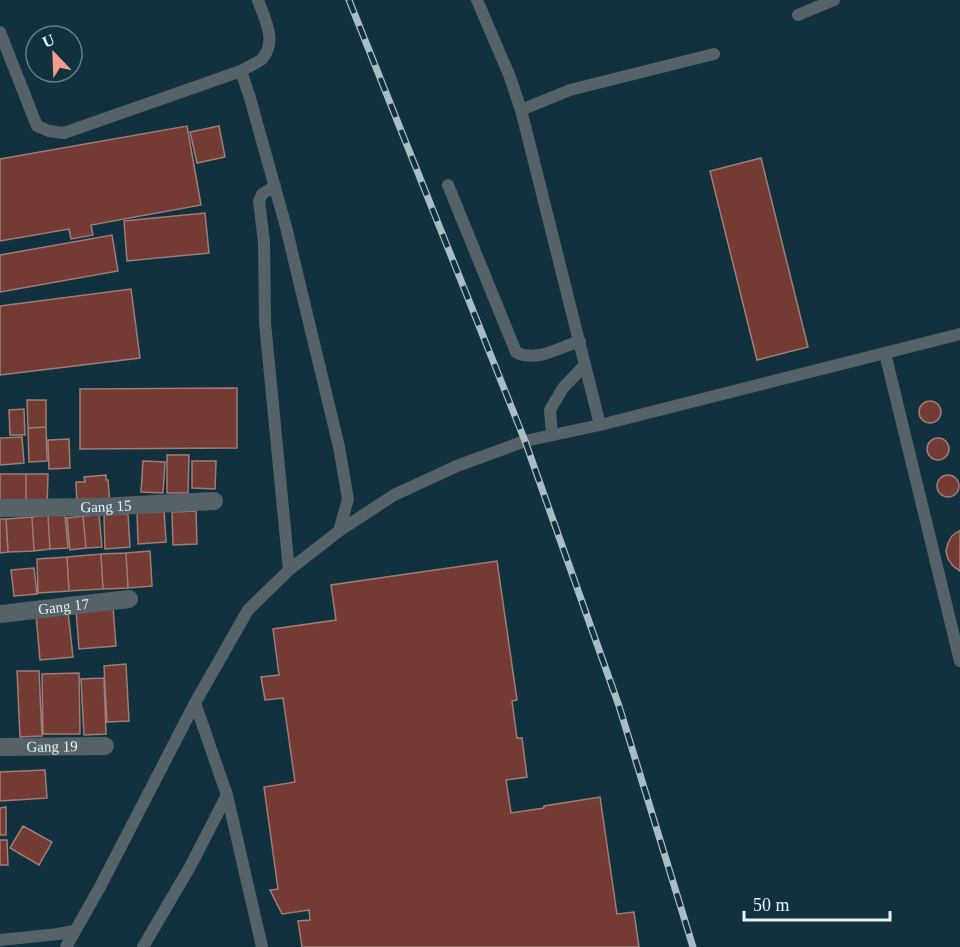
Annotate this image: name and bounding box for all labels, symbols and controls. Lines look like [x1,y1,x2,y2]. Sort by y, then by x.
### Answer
north arrow [24,24,84,84]
text: U [40,30,57,51]
street label: Gang 15 [80,497,132,515]
street label: Gang 17 [37,596,90,618]
street label: Gang 19 [26,738,78,755]
scale bar [744,884,890,922]
text: 50 m [753,895,790,915]

